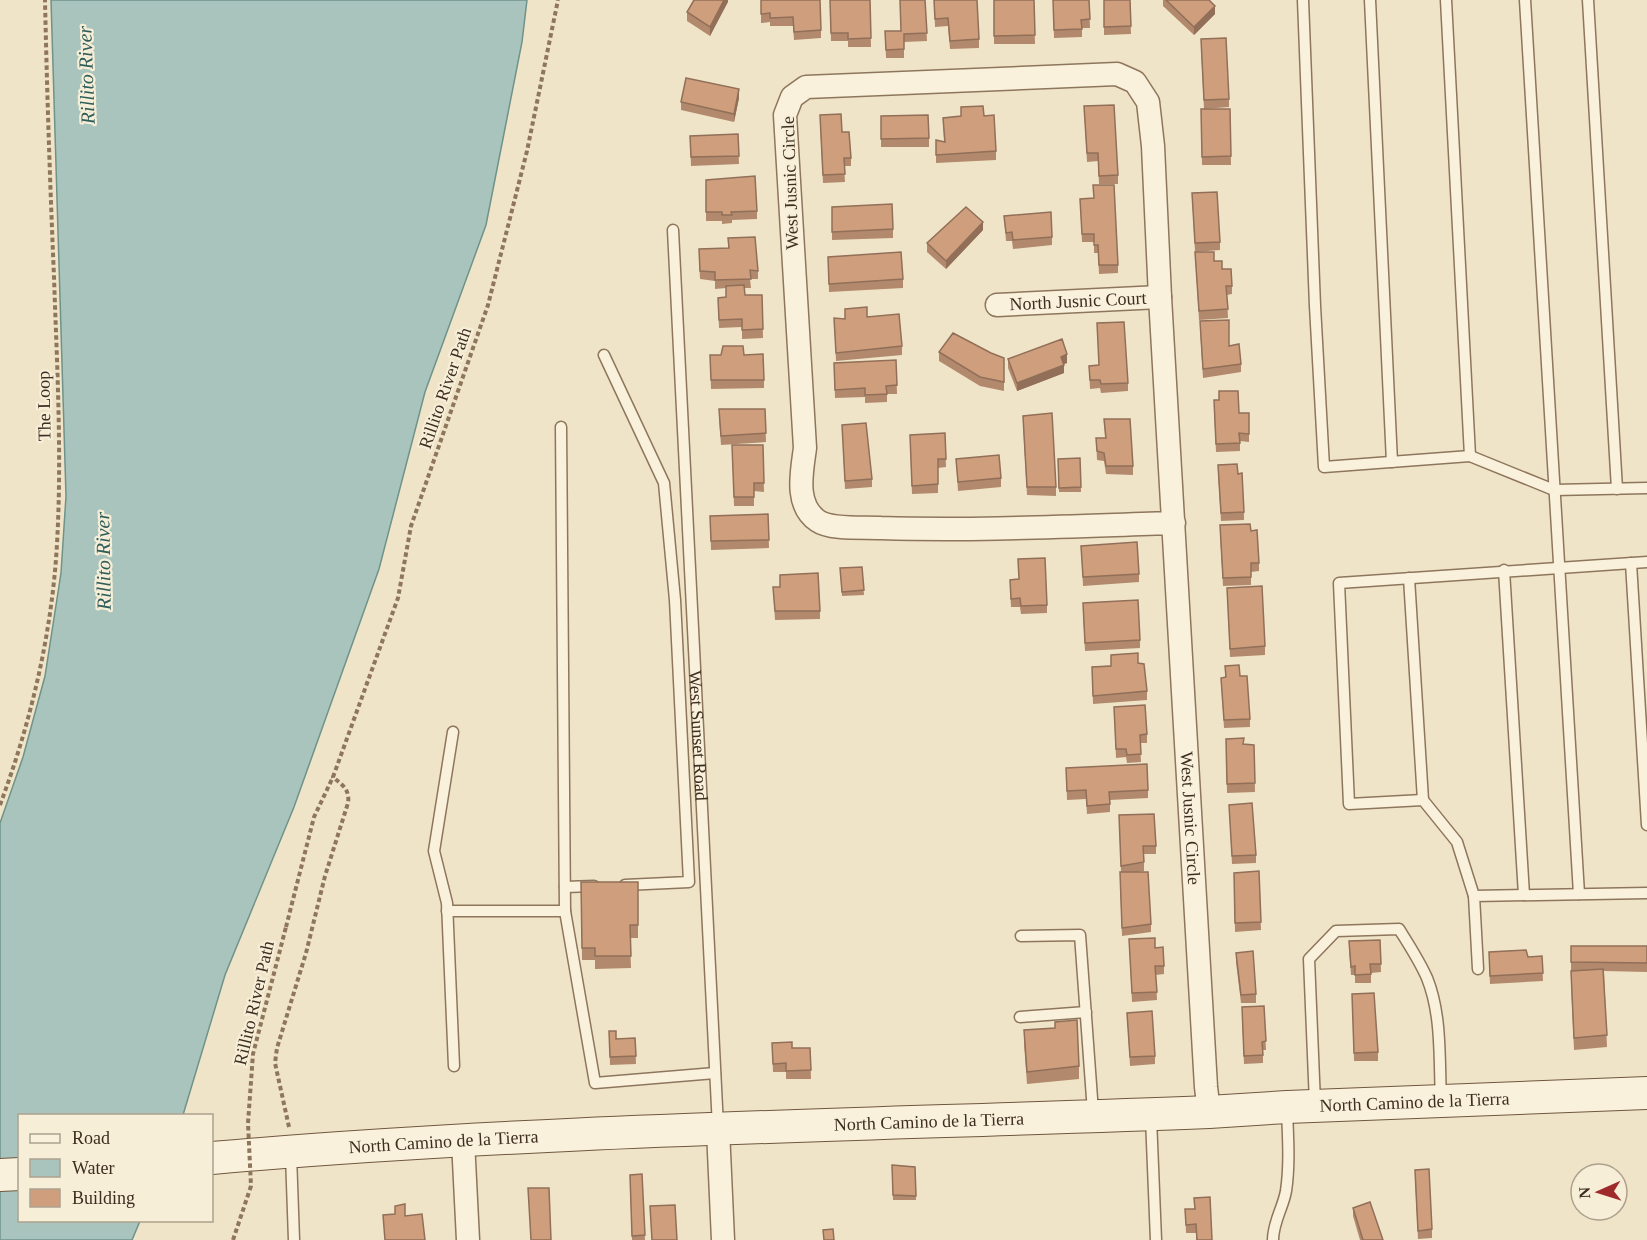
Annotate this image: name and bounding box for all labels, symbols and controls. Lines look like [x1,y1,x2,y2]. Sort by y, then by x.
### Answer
water label: Rillito River [73,25,99,126]
street label: West Jusnic Circle [778,116,802,250]
street label: North Jusnic Court [1009,288,1147,314]
street label: Rillito River Path [415,325,475,451]
street label: The Loop [33,371,55,441]
water label: Rillito River [91,511,115,611]
street label: West Sunset Road [685,670,712,801]
street label: West Jusnic Circle [1176,751,1204,885]
street label: Rillito River Path [230,939,278,1067]
street label: North Camino de la Tierra [1319,1088,1510,1116]
street label: North Camino de la Tierra [834,1109,1024,1135]
legend [18,1114,213,1222]
street label: North Camino de la Tierra [348,1126,539,1157]
text: Road [72,1128,110,1148]
text: Water [72,1158,115,1178]
north arrow [1569,1162,1629,1222]
text: N [1576,1186,1593,1199]
text: Building [72,1188,135,1208]

